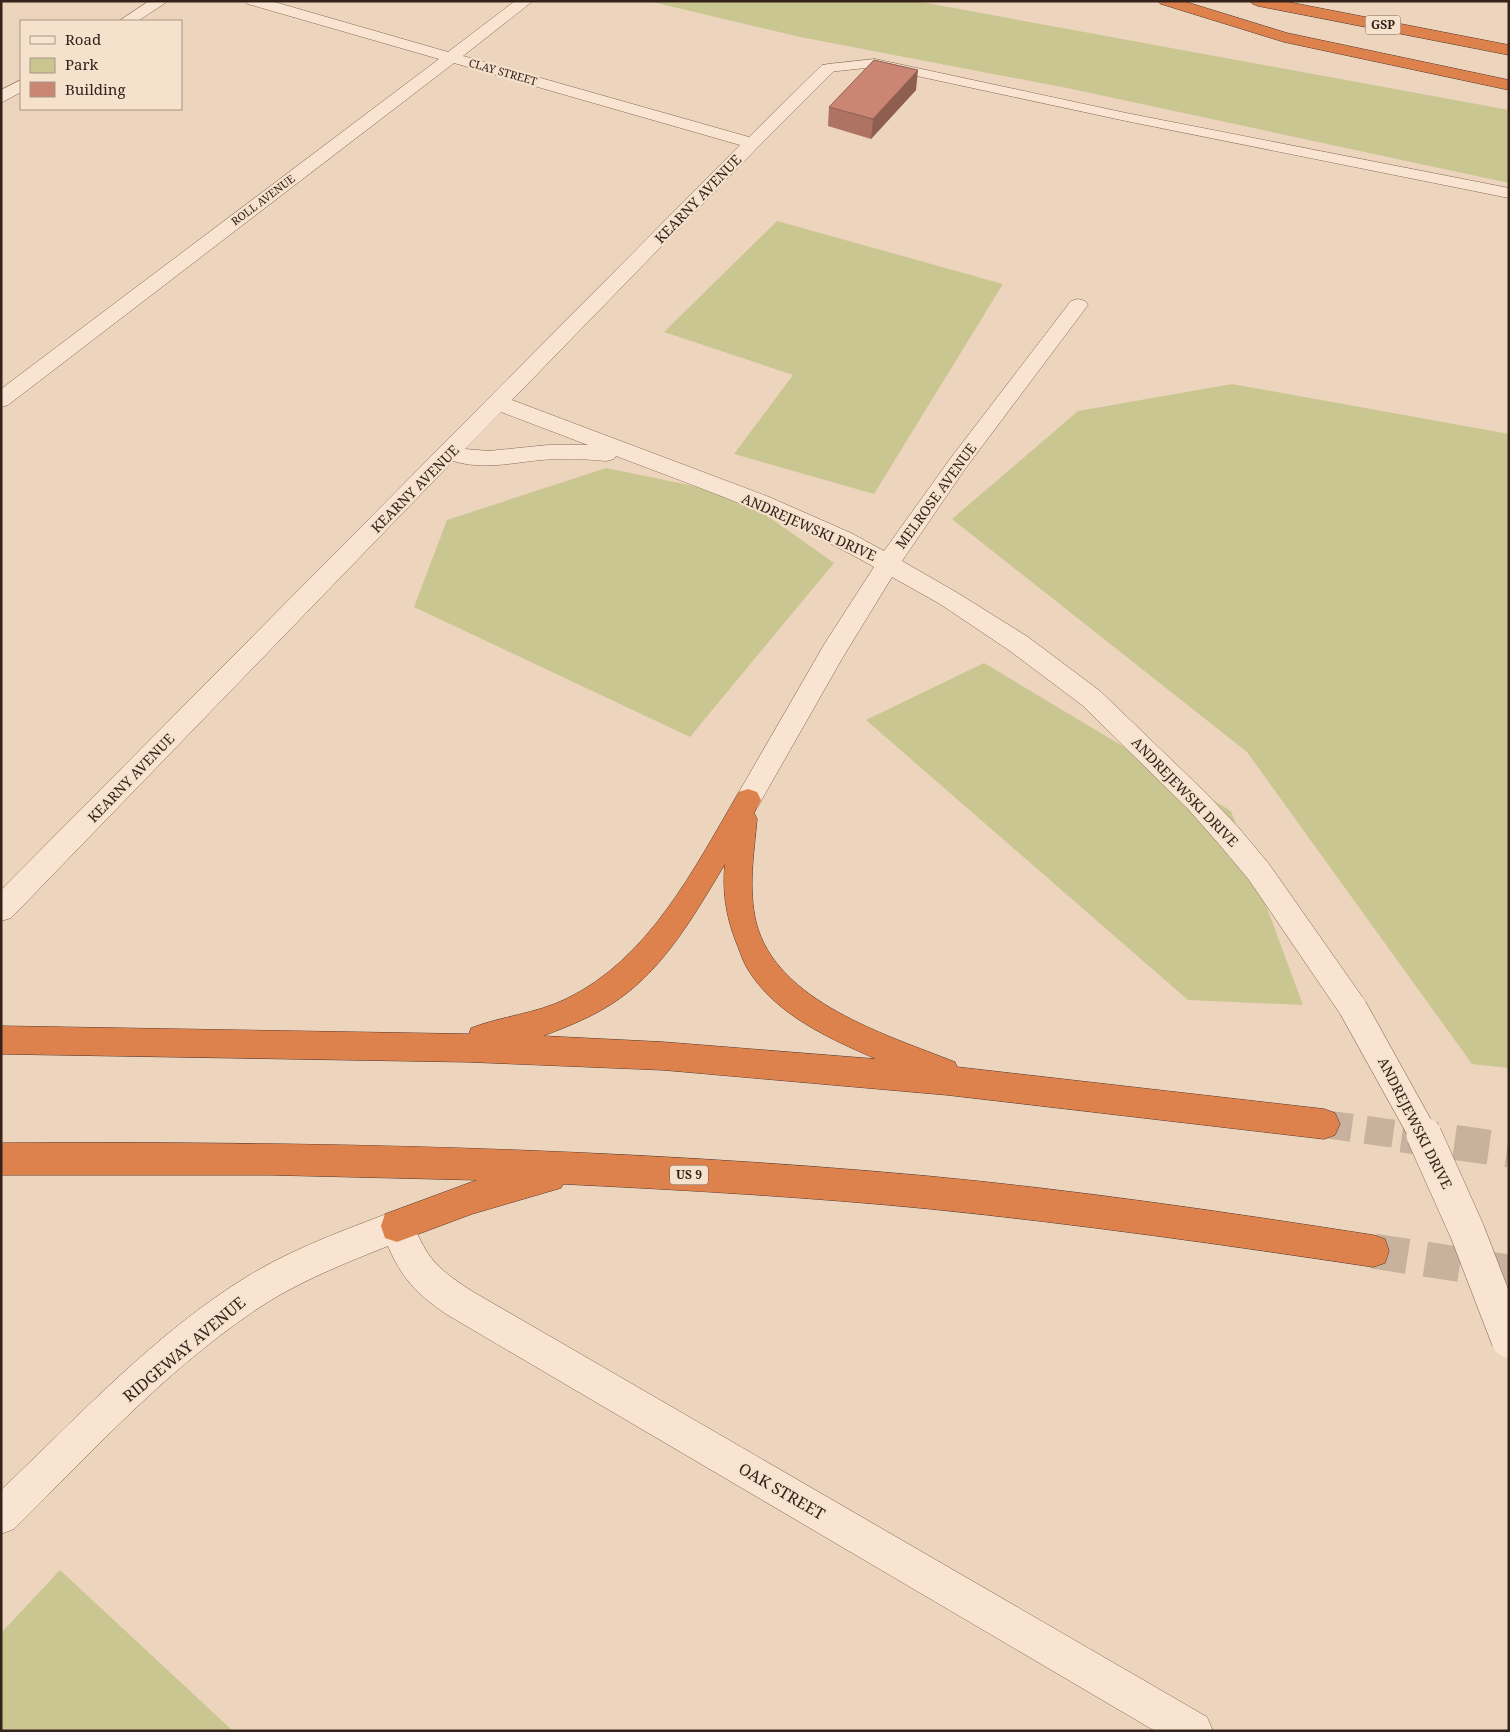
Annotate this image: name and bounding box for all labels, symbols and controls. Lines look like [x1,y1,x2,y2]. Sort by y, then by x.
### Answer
road number: GSP [1366,16,1400,34]
legend [20,20,182,110]
text: Road [65,29,101,49]
text: Park [65,54,99,74]
street label: CLAY STREET [467,55,539,89]
text: Building [65,79,126,99]
street label: KEARNY AVENUE [650,150,745,247]
street label: ROLL AVENUE [228,171,298,228]
street label: MELROSE AVENUE [891,439,981,552]
street label: KEARNY AVENUE [367,440,463,537]
street label: ANDREJEWSKI DRIVE [739,488,880,565]
street label: KEARNY AVENUE [83,729,178,826]
street label: ANDREJEWSKI DRIVE [1128,733,1243,851]
street label: ANDREJEWSKI DRIVE [1374,1054,1457,1192]
road number: US 9 [670,1166,708,1184]
street label: RIDGEWAY AVENUE [118,1291,250,1407]
street label: OAK STREET [735,1457,830,1525]

